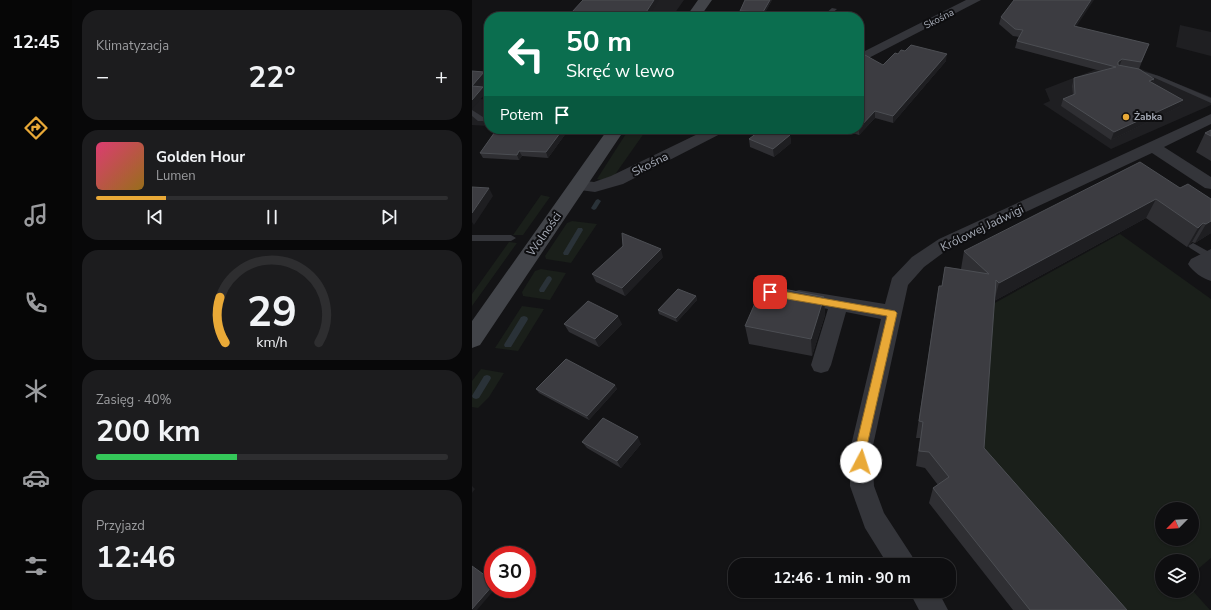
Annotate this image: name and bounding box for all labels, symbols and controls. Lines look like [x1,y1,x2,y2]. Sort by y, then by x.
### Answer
street label: Skośna [921,5,957,33]
text: 50 m [566,23,632,61]
icon: left [500,28,552,80]
text: 12:45 [12,30,60,54]
text: Klimatyzacja [96,37,169,55]
text: 22° [248,57,296,98]
text: Skręć w lewo [566,59,674,83]
text: − [96,62,109,92]
text: + [435,62,448,92]
icon: arrive [551,104,573,126]
text: Potem [500,105,543,125]
place label: Żabka [1134,110,1162,124]
marker: Żabka [1121,112,1131,122]
icon: directions [22,114,50,142]
text: Golden Hour [156,147,245,167]
street label: Skośna [629,148,671,180]
text: Lumen [156,167,196,185]
icon: music [22,201,50,229]
street label: Królowej Jadwigi [938,201,1026,255]
icon: previous [144,206,166,228]
icon: pause [261,206,283,228]
icon: next [378,206,400,228]
street label: Wolności [523,209,565,259]
pin [753,275,787,309]
icon: arrive [759,281,781,303]
text: 29 [247,284,297,341]
icon: phone [22,289,50,317]
text: km/h [256,333,288,352]
icon: climate [22,377,50,405]
text: Zasięg · 40% [96,391,172,409]
text: 200 km [96,411,201,452]
position arrow [840,441,882,483]
icon: car [22,464,50,492]
north arrow [1155,502,1199,546]
map controls [1155,502,1199,598]
text: Przyjazd [96,517,145,535]
text: 12:46 [96,537,175,578]
speed limit sign: 30 [484,546,536,598]
icon: filters [22,552,50,580]
button: layers [1155,554,1199,598]
text: 12:46 · 1 min · 90 m [773,568,911,588]

